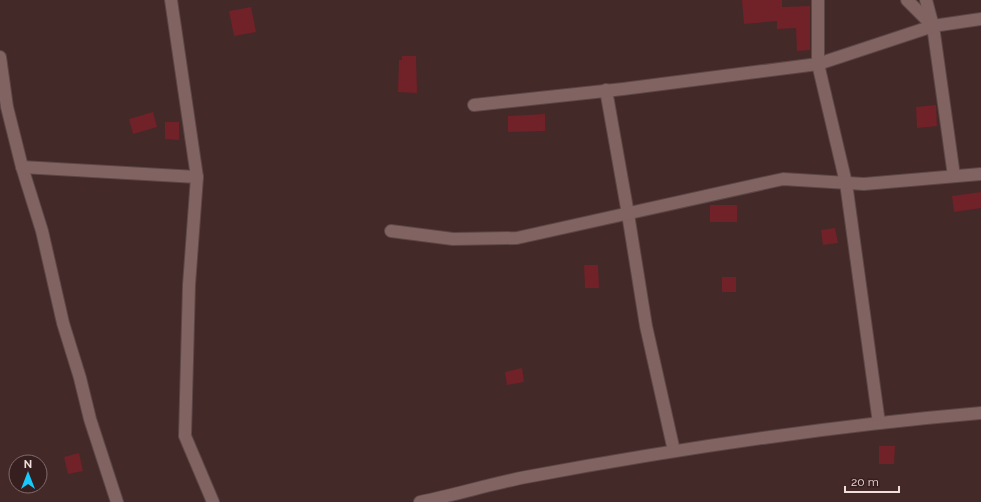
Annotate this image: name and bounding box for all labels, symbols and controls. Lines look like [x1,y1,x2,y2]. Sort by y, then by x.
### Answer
north arrow [8,454,48,494]
text: N [24,458,32,471]
scale bar [845,468,899,494]
text: 20 m [851,475,879,489]

